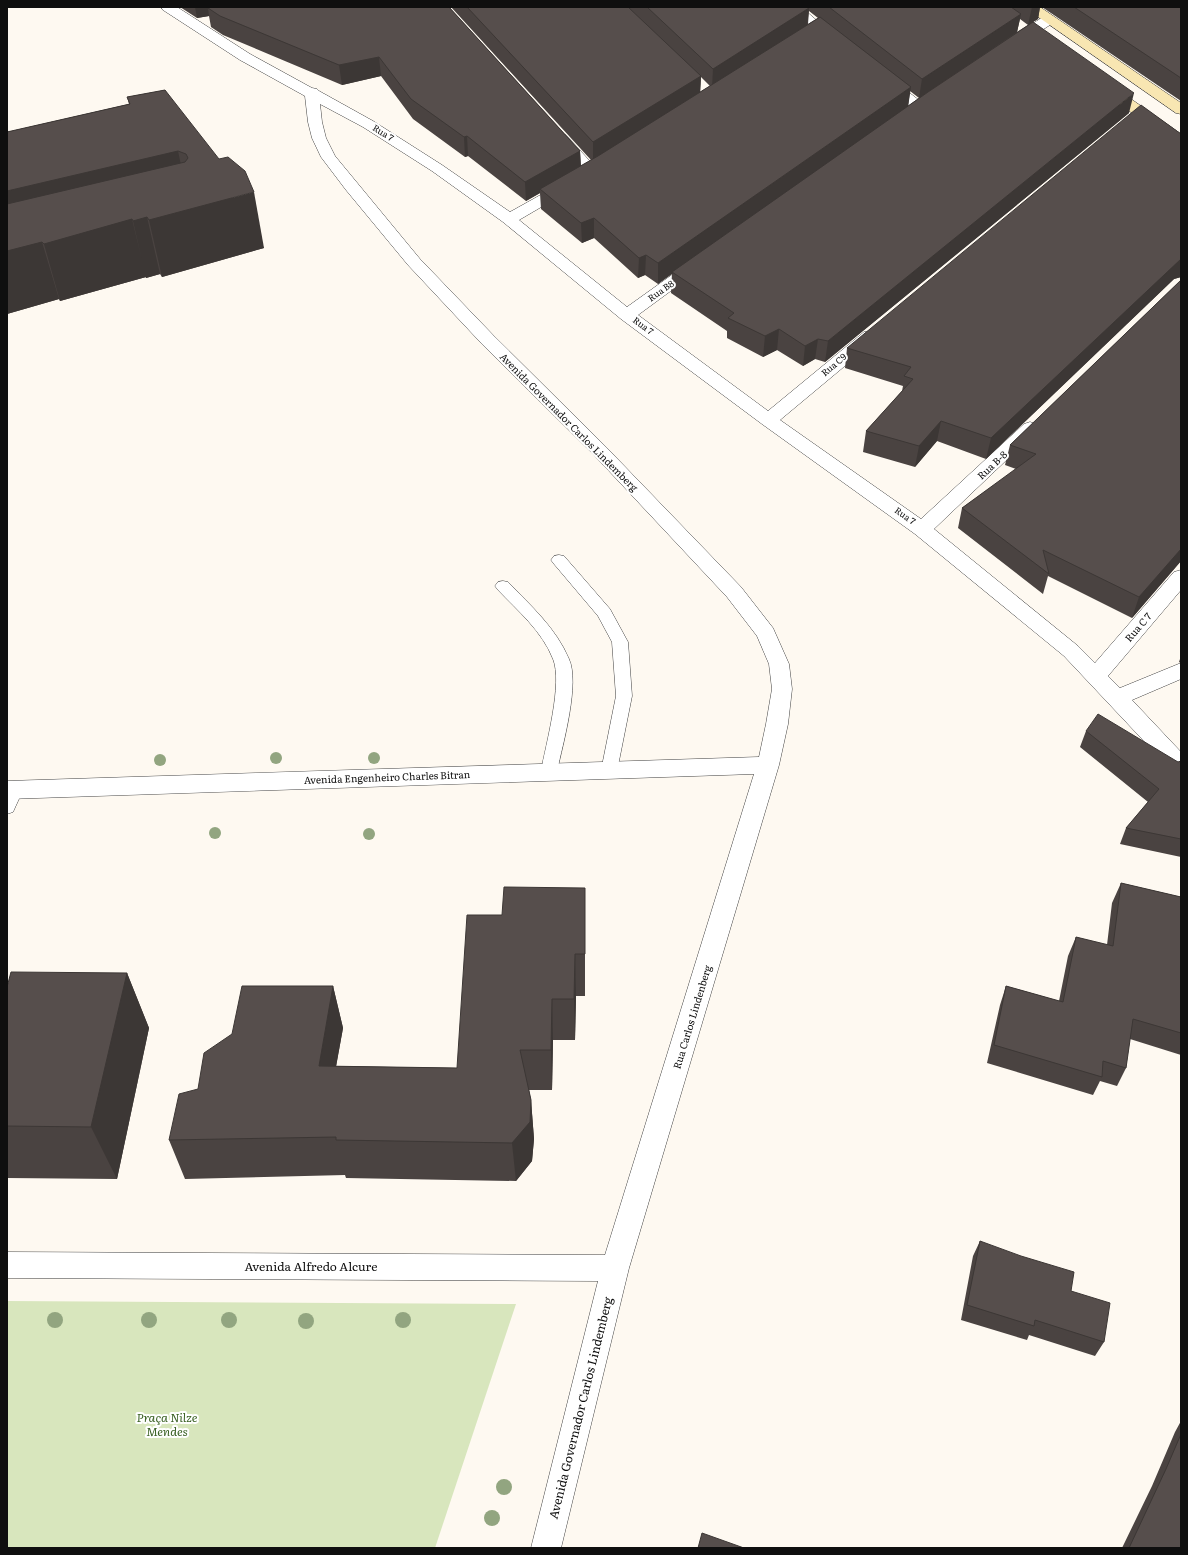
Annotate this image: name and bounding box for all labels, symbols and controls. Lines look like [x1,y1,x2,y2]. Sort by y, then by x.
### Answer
street label: Rua 7 [370,120,397,144]
street label: Rua B8 [644,276,677,304]
street label: Rua 7 [630,313,657,338]
street label: Avenida Governador Carlos Lindemberg [497,349,642,495]
street label: Rua C9 [818,349,849,379]
street label: Rua B-8 [973,446,1010,482]
street label: Rua 7 [892,503,919,528]
street label: Rua C 7 [1121,609,1155,645]
street label: Avenida Engenheiro Charles Bitran [303,766,471,787]
street label: Rua Carlos Lindenberg [669,963,715,1071]
street label: Avenida Alfredo Alcure [245,1257,377,1275]
street label: Avenida Governador Carlos Lindemberg [544,1295,616,1521]
park label: Praça Nilze Mendes [137,1408,198,1440]

